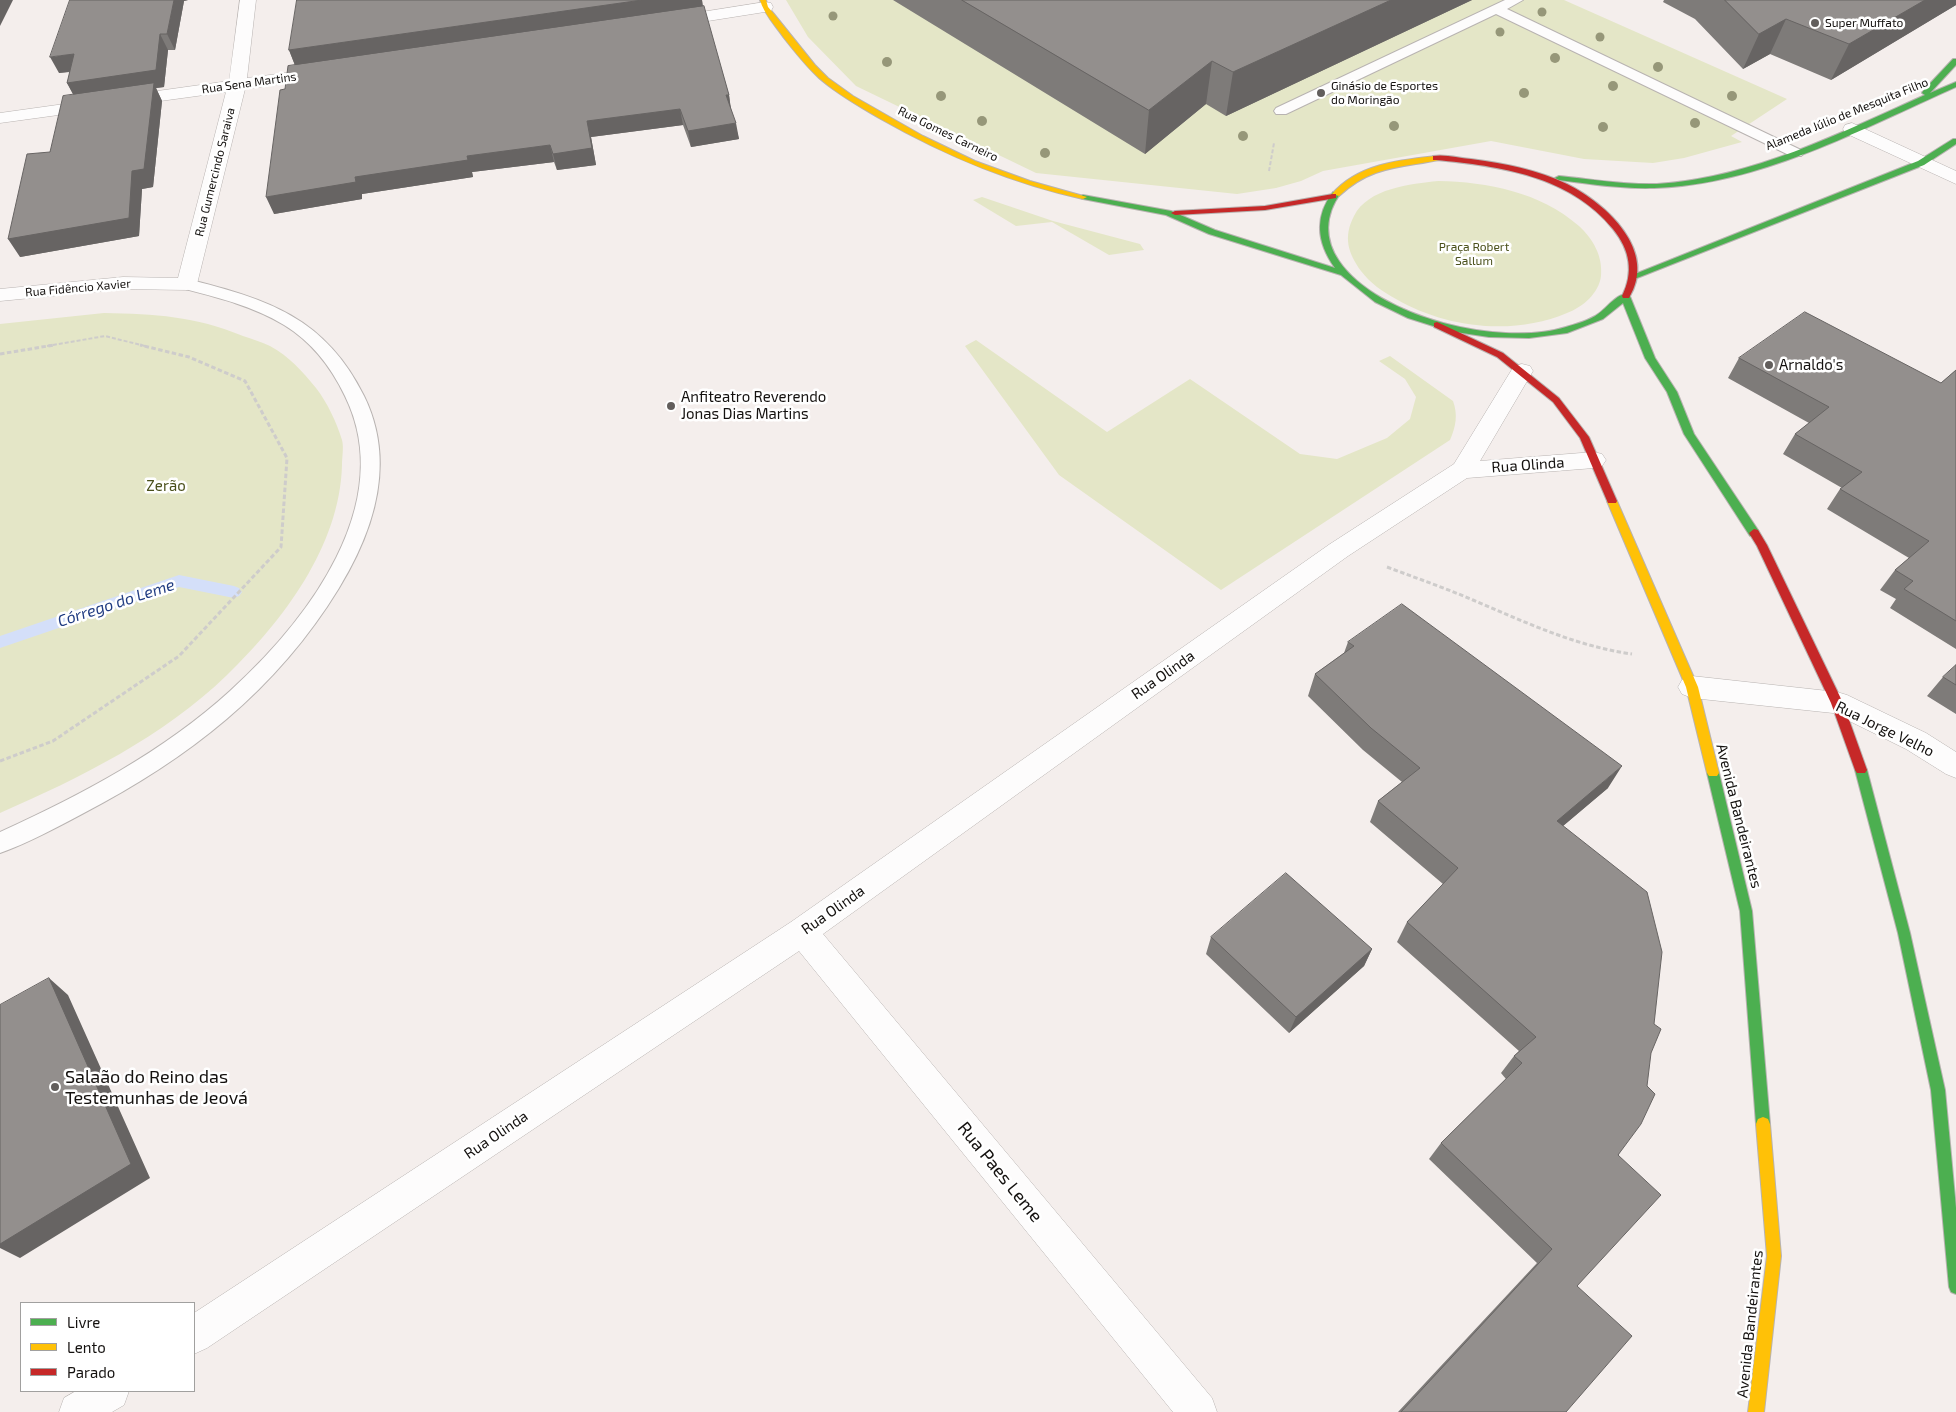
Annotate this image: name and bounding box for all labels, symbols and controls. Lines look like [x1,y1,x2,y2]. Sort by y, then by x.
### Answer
place label: Super Muffato [1825,16,1903,30]
marker: Super Muffato [1809,17,1821,29]
street label: Rua Sena Martins [201,69,297,97]
street label: Alameda Júlio de Mesquita Filho [1764,75,1930,153]
place label: Ginásio de Esportes do Moringão [1331,79,1438,107]
marker: Ginásio de Esportes do Moringão [1315,87,1327,99]
street label: Rua Gomes Carneiro [896,103,1000,165]
street label: Rua Gumercindo Saraiva [192,106,238,238]
park label: Praça Robert Sallum [1439,240,1509,268]
street label: Rua Fidêncio Xavier [25,276,131,300]
place label: Arnaldo's [1779,356,1843,374]
marker: Arnaldo's [1763,359,1775,371]
place label: Anfiteatro Reverendo Jonas Dias Martins [681,388,826,423]
marker: Anfiteatro Reverendo Jonas Dias Martins [665,400,677,412]
street label: Rua Olinda [1491,453,1565,477]
park label: Zerão [146,477,186,495]
water label: Córrego do Leme [55,575,177,631]
street label: Rua Olinda [1128,647,1198,703]
street label: Rua Jorge Velho [1833,697,1937,761]
street label: Avenida Bandeirantes [1712,742,1766,890]
street label: Rua Olinda [798,882,868,938]
place label: Salaão do Reino das Testemunhas de Jeová [65,1066,248,1108]
marker: Salaão do Reino das Testemunhas de Jeová [49,1081,61,1093]
street label: Rua Olinda [461,1107,531,1163]
street label: Rua Paes Leme [953,1117,1047,1227]
street label: Avenida Bandeirantes [1733,1249,1767,1399]
legend [20,1302,195,1392]
text: Livre [67,1313,100,1331]
text: Lento [67,1338,106,1356]
text: Parado [67,1363,115,1381]

